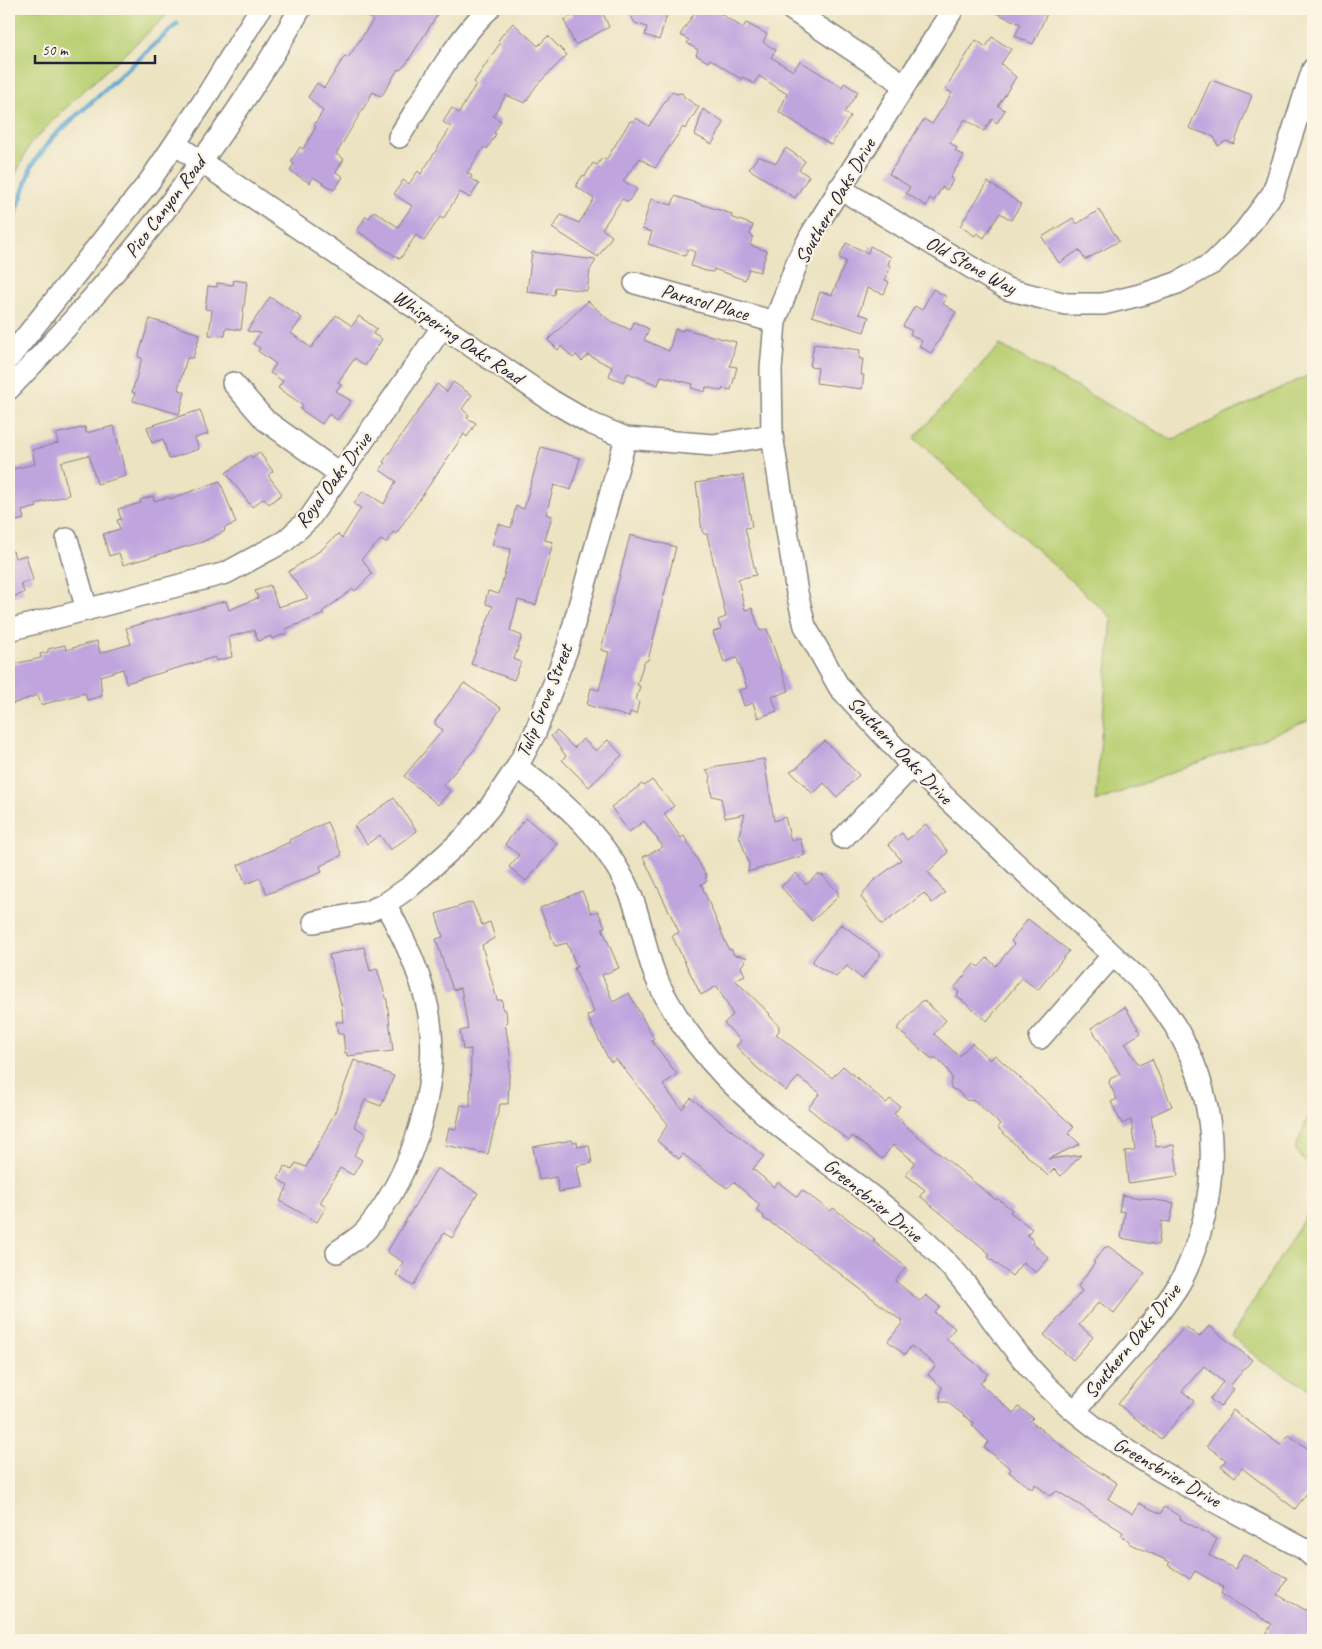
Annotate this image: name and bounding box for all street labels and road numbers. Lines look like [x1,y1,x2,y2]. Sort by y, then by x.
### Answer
street label: Southern Oaks Drive [789,133,882,268]
street label: Pico Canyon Road [119,149,213,263]
street label: Old Stone Way [921,230,1022,301]
street label: Parasol Place [658,278,753,327]
street label: Whispering Oaks Road [388,284,531,392]
street label: Royal Oaks Drive [289,426,378,533]
street label: Tulip Grove Street [510,639,579,761]
street label: Southern Oaks Drive [842,691,959,810]
street label: Greensbrier Drive [819,1153,929,1248]
street label: Southern Oaks Drive [1078,1277,1187,1404]
street label: Greensbrier Drive [1109,1431,1226,1514]

